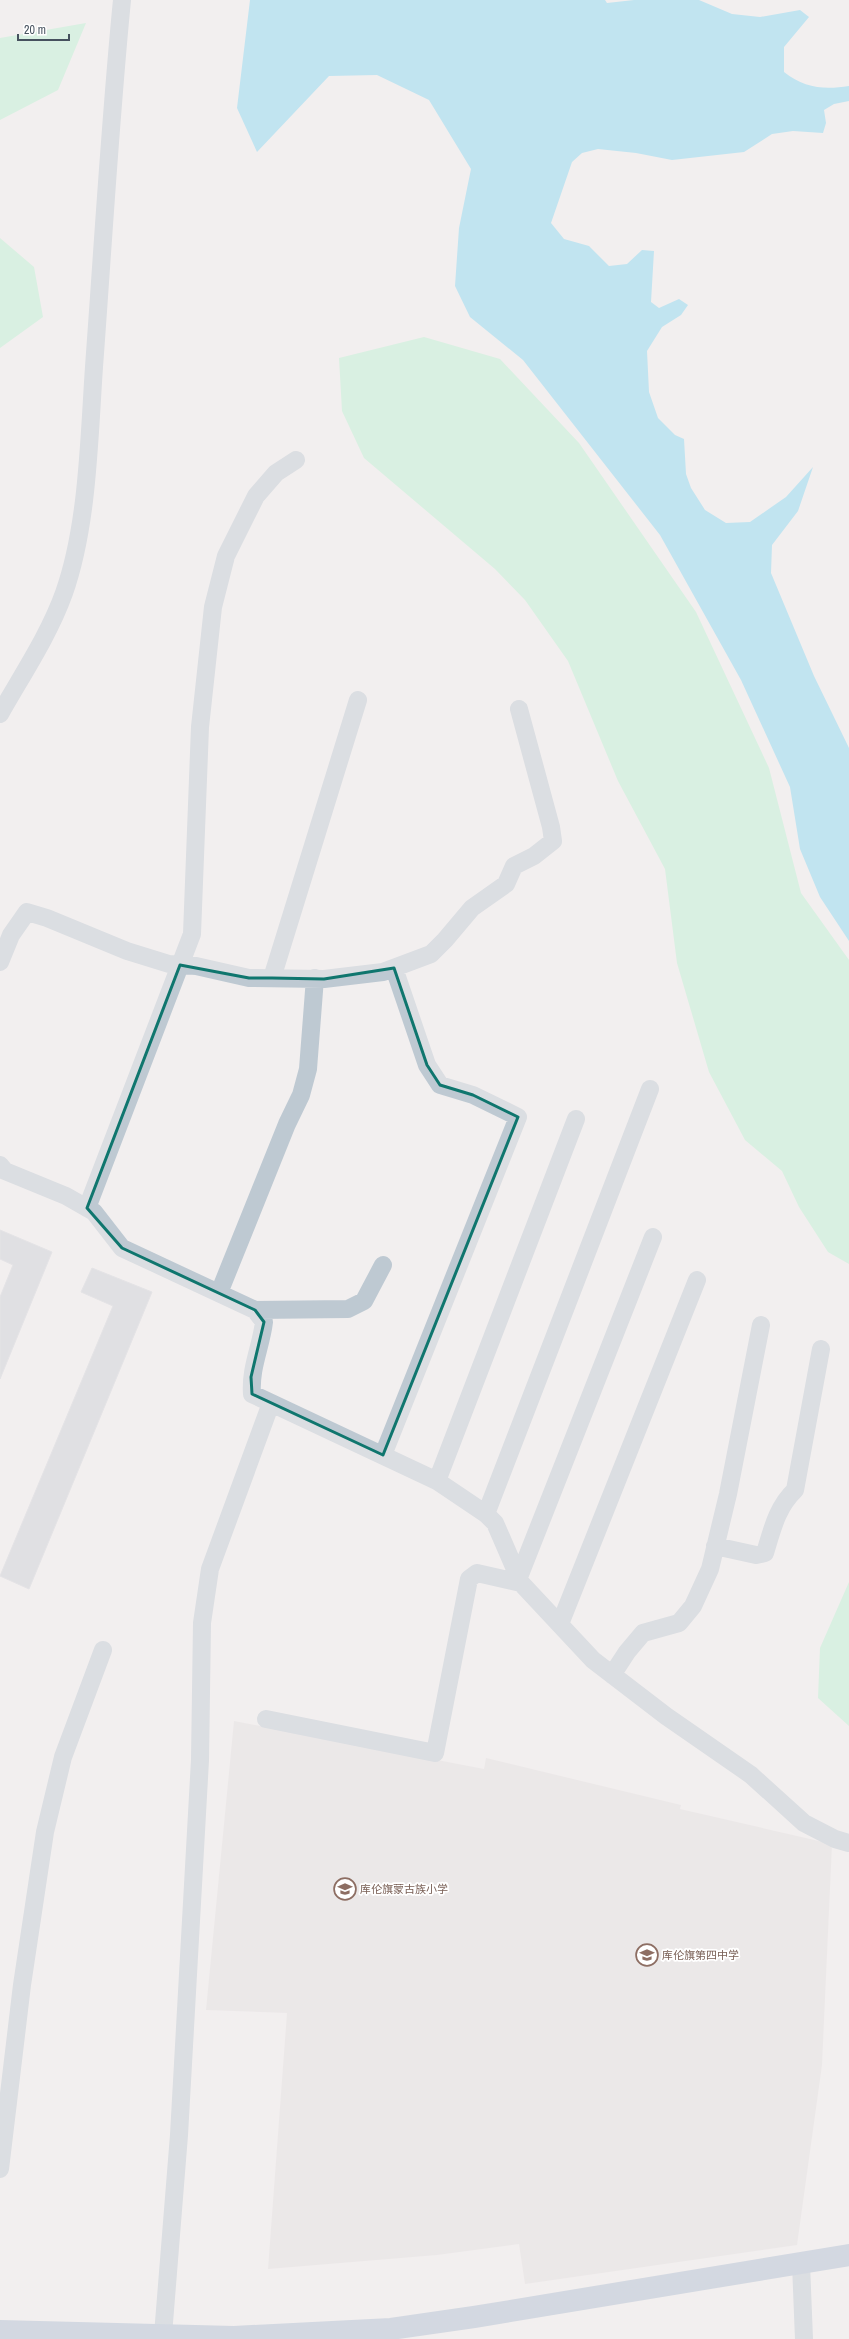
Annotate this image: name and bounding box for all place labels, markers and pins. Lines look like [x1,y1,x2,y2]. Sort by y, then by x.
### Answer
school or university icon: 库伦旗蒙古族小学 [332,1876,358,1902]
place label: 库伦旗蒙古族小学 [360,1882,448,1896]
school or university icon: 库伦旗第四中学 [634,1942,660,1968]
place label: 库伦旗第四中学 [662,1948,739,1962]

